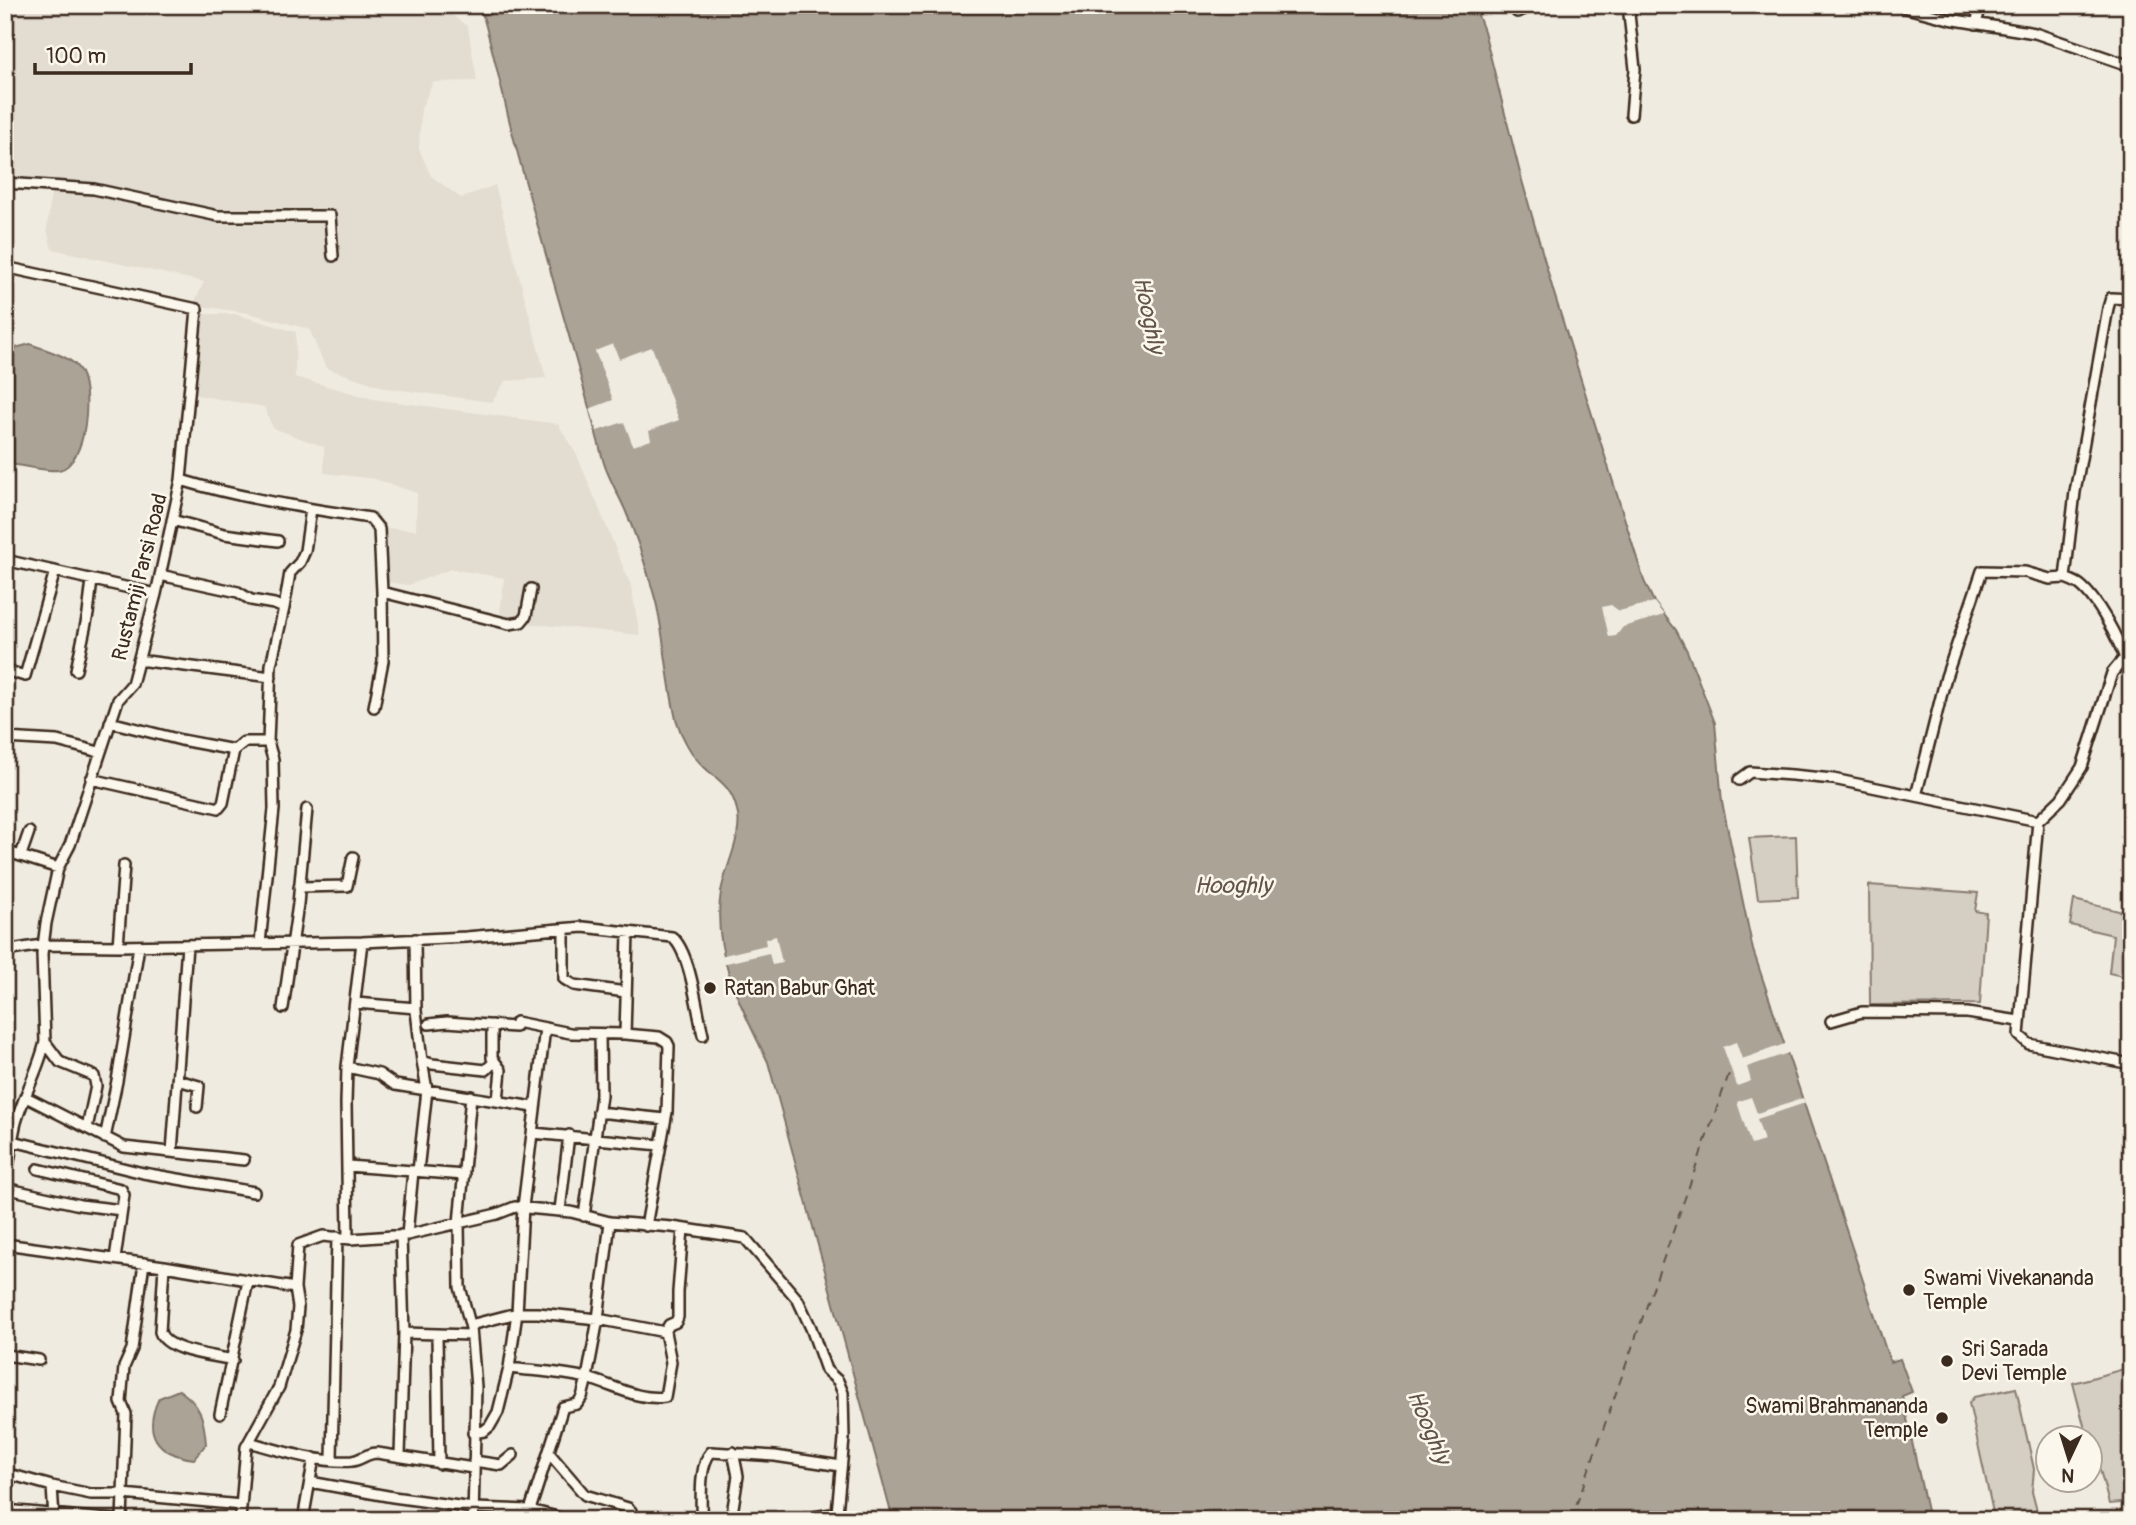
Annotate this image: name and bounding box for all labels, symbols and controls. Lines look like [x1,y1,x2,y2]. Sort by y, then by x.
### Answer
scale bar [35,32,191,76]
text: 100 m [46,43,106,70]
water label: Hooghly [1127,274,1172,359]
street label: Rustamji Parsi Road [106,491,174,663]
water label: Hooghly [1194,871,1275,900]
place label: Ratan Babur Ghat [724,975,876,1002]
marker: Ratan Babur Ghat [702,980,718,996]
place label: Swami Vivekananda Temple [1923,1265,2094,1316]
marker: Swami Vivekananda Temple [1901,1282,1917,1298]
place label: Sri Sarada Devi Temple [1961,1336,2067,1387]
marker: Sri Sarada Devi Temple [1939,1353,1955,1369]
water label: Hooghly [1401,1386,1459,1471]
place label: Swami Brahmananda Temple [1745,1393,1929,1444]
marker: Swami Brahmananda Temple [1934,1410,1950,1426]
north arrow [2035,1424,2104,1494]
text: N [2060,1463,2075,1487]

